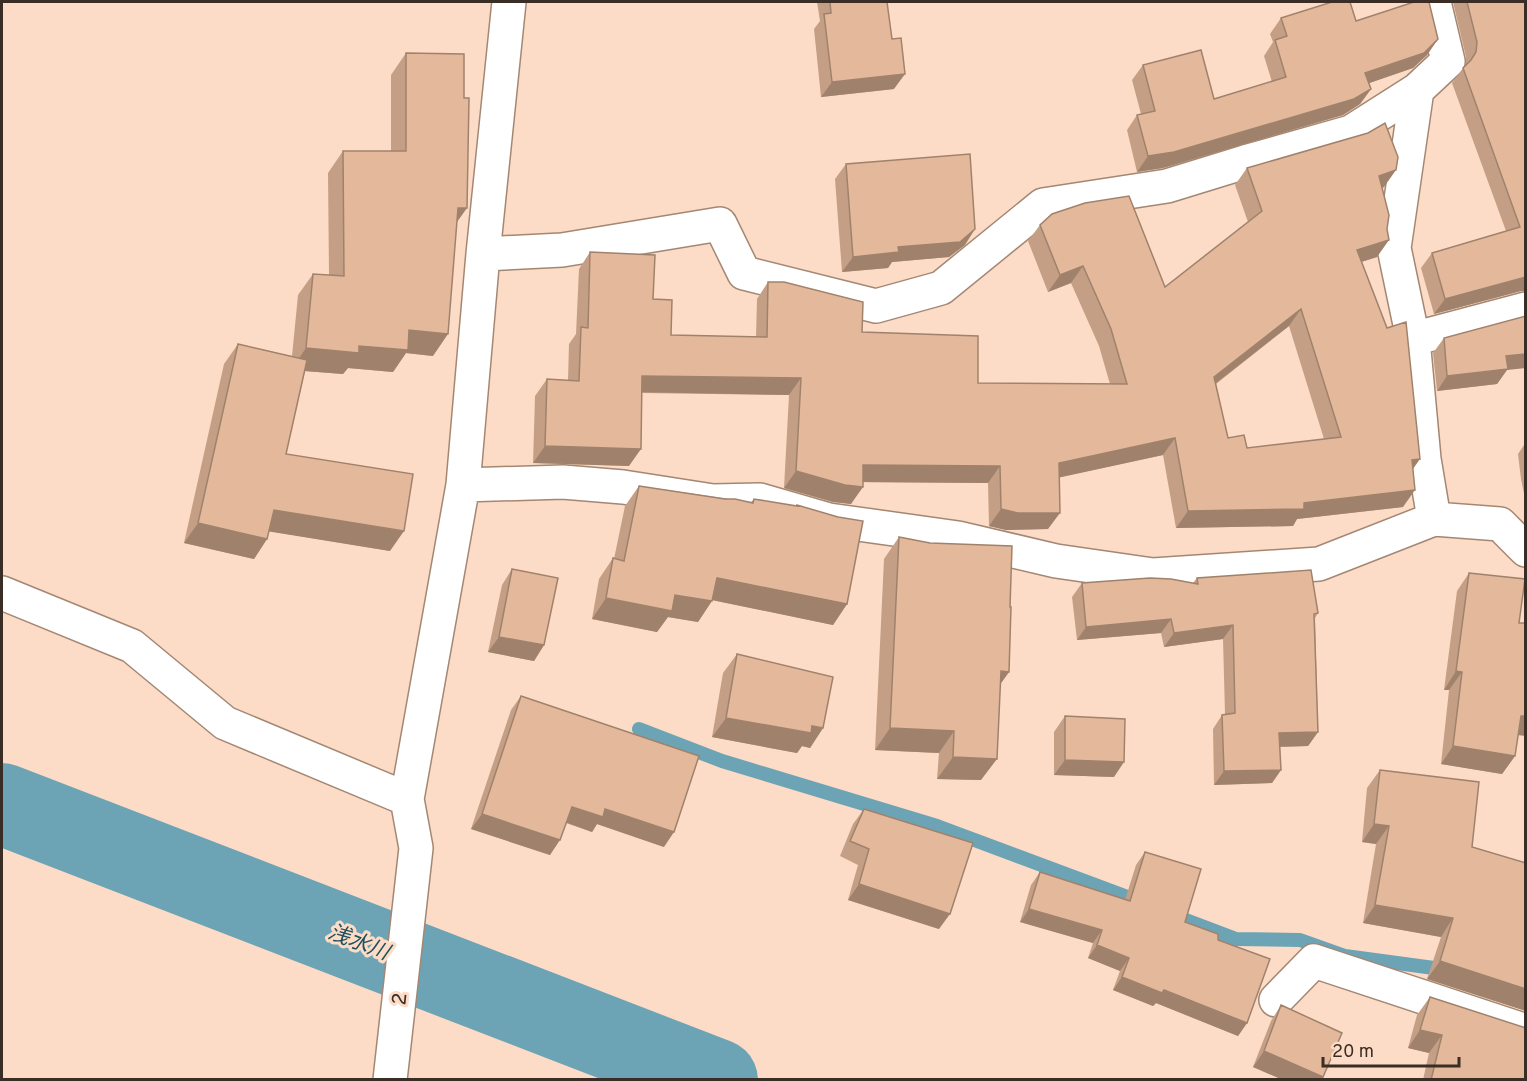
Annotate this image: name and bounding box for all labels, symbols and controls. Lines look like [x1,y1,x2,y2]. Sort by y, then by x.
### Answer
water label: 浅水川 [324,920,395,968]
street label: 2 [387,992,415,1007]
scale bar [1323,1030,1460,1068]
text: 20 m [1332,1041,1374,1064]

